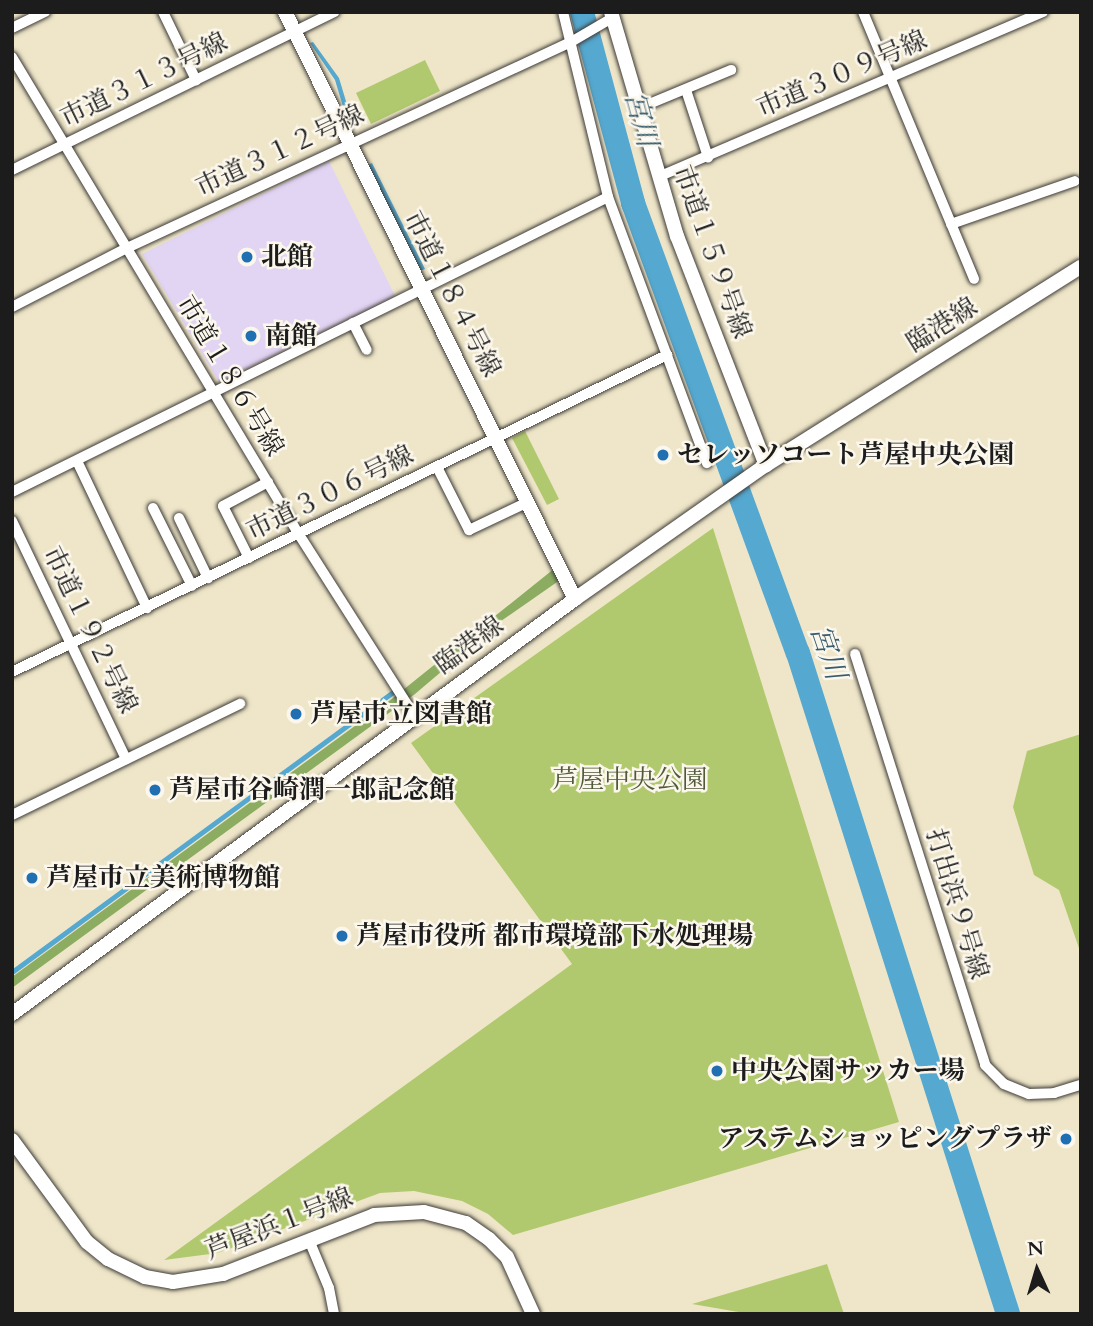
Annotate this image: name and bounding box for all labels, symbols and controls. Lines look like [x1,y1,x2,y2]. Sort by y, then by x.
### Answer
street label: 市道３０９号線 [752,24,932,124]
street label: 市道３１３号線 [55,26,233,134]
water label: 宮川 [618,88,664,150]
street label: 市道３１２号線 [191,98,369,204]
street label: 市道１５９号線 [666,161,758,343]
street label: 市道１８４号線 [397,206,507,382]
place label: 北館 [261,241,313,273]
marker: 北館 [239,249,255,265]
street label: 市道１８６号線 [170,290,290,462]
street label: 臨港線 [901,291,983,359]
place label: 南館 [265,320,317,352]
marker: 南館 [243,328,259,344]
street label: 市道３０６号線 [241,439,419,547]
place label: セレッソコート芦屋中央公園 [677,439,1015,471]
marker: セレッソコート芦屋中央公園 [655,447,671,463]
street label: 市道１９２号線 [36,541,144,719]
street label: 臨港線 [428,609,510,681]
water label: 宮川 [803,620,853,684]
place label: 芦屋市立図書館 [310,698,492,730]
marker: 芦屋市立図書館 [288,706,304,722]
park label: 芦屋中央公園 [552,764,708,796]
place label: 芦屋市谷崎潤一郎記念館 [169,774,455,806]
marker: 芦屋市谷崎潤一郎記念館 [147,782,163,798]
street label: 打出浜９号線 [919,825,995,983]
place label: 芦屋市立美術博物館 [46,862,280,894]
marker: 芦屋市立美術博物館 [24,870,40,886]
place label: 芦屋市役所 都市環境部下水処理場 [356,920,753,952]
marker: 芦屋市役所 都市環境部下水処理場 [334,928,350,944]
place label: 中央公園サッカー場 [731,1055,965,1087]
marker: 中央公園サッカー場 [709,1063,725,1079]
place label: アステムショッピングプラザ [714,1123,1052,1155]
marker: アステムショッピングプラザ [1058,1131,1074,1147]
street label: 芦屋浜１号線 [201,1181,357,1267]
north arrow [1002,1235,1072,1305]
text: N [1026,1236,1045,1263]

